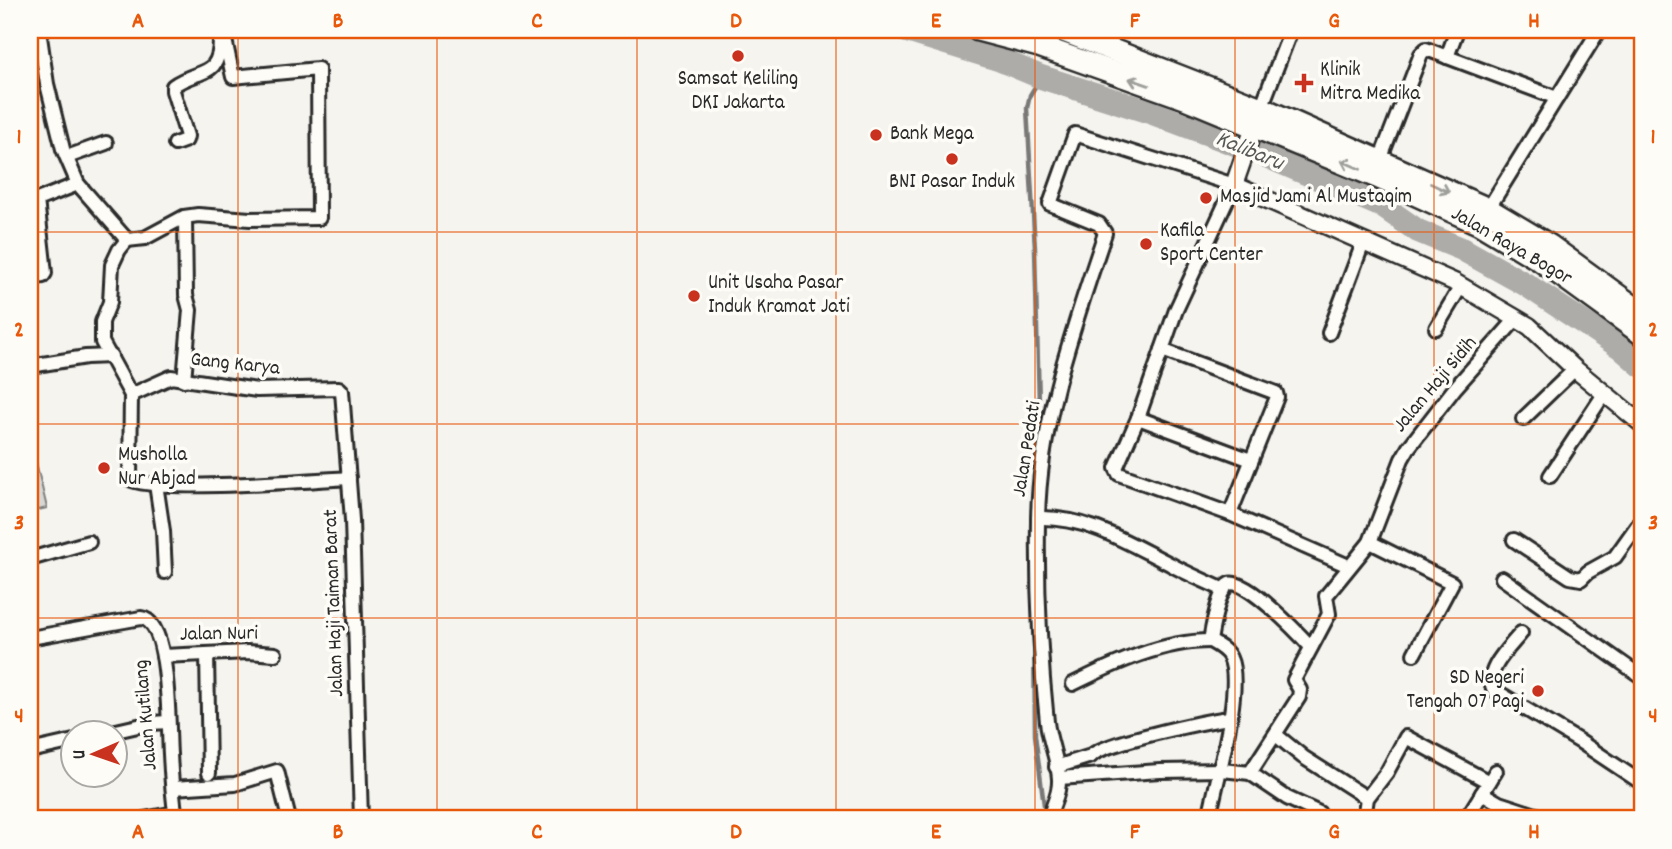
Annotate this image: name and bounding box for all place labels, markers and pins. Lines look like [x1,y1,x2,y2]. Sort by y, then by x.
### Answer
marker: Samsat Keliling DKI Jakarta [730,48,746,64]
place label: Klinik Mitra Medika [1320,56,1421,110]
place label: Samsat Keliling DKI Jakarta [678,65,798,119]
marker: Klinik Mitra Medika [1294,73,1314,93]
place label: Bank Mega [890,120,975,150]
marker: Bank Mega [868,127,884,143]
marker: BNI Pasar Induk [944,151,960,167]
place label: BNI Pasar Induk [889,168,1015,198]
place label: Masjid Jami Al Mustaqim [1220,183,1412,213]
marker: Masjid Jami Al Mustaqim [1198,190,1214,206]
place label: Kafila Sport Center [1160,217,1263,271]
marker: Kafila Sport Center [1138,236,1154,252]
place label: Unit Usaha Pasar Induk Kramat Jati [708,269,850,323]
marker: Unit Usaha Pasar Induk Kramat Jati [686,288,702,304]
place label: Musholla Nur Abjad [118,441,196,495]
marker: Musholla Nur Abjad [96,460,112,476]
place label: SD Negeri Tengah 07 Pagi [1406,664,1524,718]
marker: SD Negeri Tengah 07 Pagi [1530,683,1546,699]

